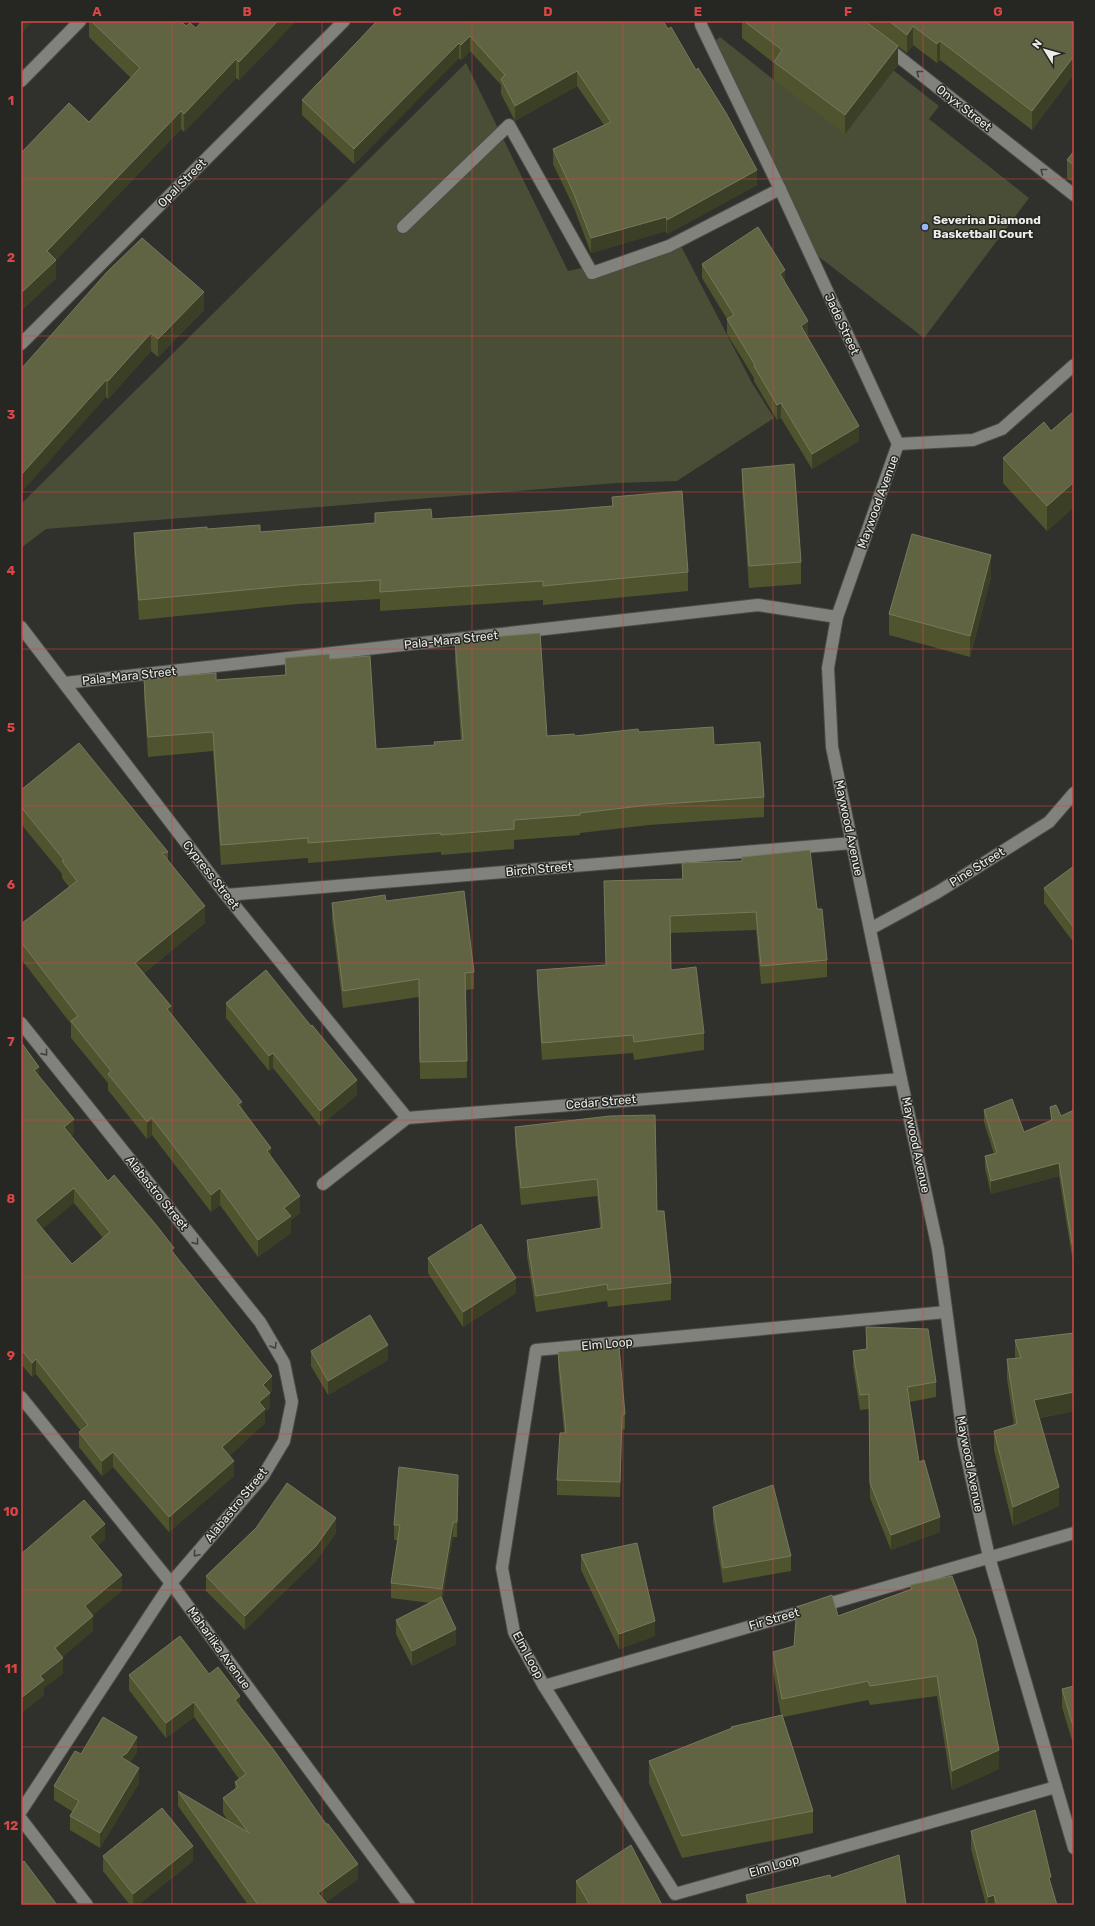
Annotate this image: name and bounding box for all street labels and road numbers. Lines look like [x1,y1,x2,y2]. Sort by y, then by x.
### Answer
street label: Onyx Street [934,82,995,134]
street label: Opal Street [155,156,209,210]
street label: Jade Street [822,291,862,357]
street label: Maywood Avenue [855,453,901,550]
street label: Pala-Mara Street [403,628,499,652]
street label: Pala-Mara Street [81,664,177,688]
street label: Maywood Avenue [832,779,866,877]
street label: Cypress Street [180,838,242,912]
street label: Pine Street [947,844,1007,889]
street label: Birch Street [505,859,573,879]
street label: Cedar Street [565,1092,637,1112]
street label: Maywood Avenue [899,1096,933,1194]
street label: Alabastro Street [123,1153,191,1233]
street label: Elm Loop [581,1335,633,1353]
street label: Maywood Avenue [954,1415,986,1514]
street label: Alabastro Street [202,1465,270,1545]
street label: Maharlika Avenue [185,1604,254,1692]
street label: Fir Street [747,1605,801,1633]
street label: Elm Loop [510,1629,546,1681]
street label: Elm Loop [747,1852,801,1880]

